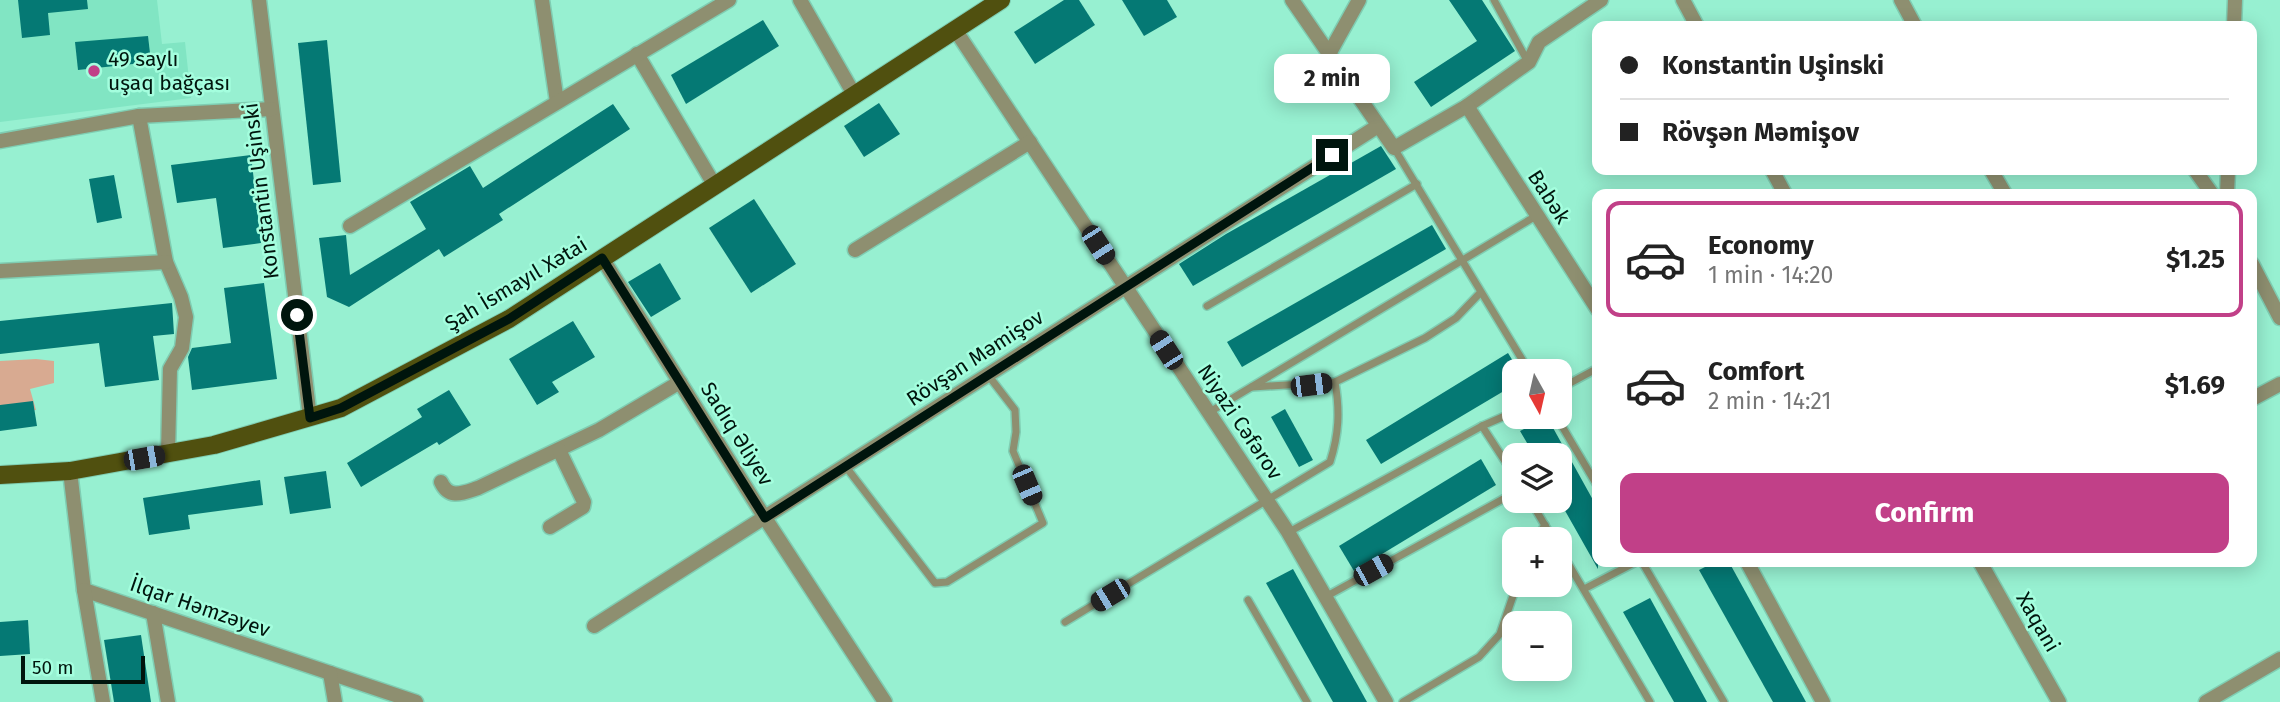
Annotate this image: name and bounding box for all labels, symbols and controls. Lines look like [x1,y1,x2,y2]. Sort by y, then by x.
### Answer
place label: 49 saylı uşaq bağçası [108,46,230,96]
text: Konstantin Uşinski [1662,50,1884,81]
callout: 2 min [1274,54,1390,102]
marker: 49 saylı uşaq bağçası [86,63,102,79]
text: 2 min [1304,64,1360,92]
street label: Konstantin Uşinski [237,101,285,281]
text: Rövşən Məmişov [1662,117,1859,148]
route end [1316,139,1348,171]
street label: Babək [1522,165,1576,229]
car [1078,222,1119,268]
icon: car [1624,228,1687,291]
text: Economy [1708,230,1814,261]
street label: Şah İsmayıl Xətai [440,231,592,337]
text: $1.25 [2166,244,2225,275]
text: 1 min · 14:20 [1708,261,1833,289]
route start [281,299,313,331]
street label: Rövşən Məmişov [902,304,1049,412]
car [1146,327,1187,373]
icon: car [1624,354,1687,417]
text: Comfort [1708,356,1804,387]
street label: Niyazi Cəfərov [1192,359,1289,485]
north arrow [1502,359,1572,429]
map controls [1502,359,1572,681]
text: $1.69 [2165,370,2225,401]
car [1289,372,1334,398]
street label: Sadıq Əliyev [695,377,779,491]
text: 2 min · 14:21 [1708,387,1831,415]
button: layers [1502,443,1572,513]
car [122,444,167,472]
car [1010,462,1045,508]
button: Confirm [1620,473,2229,553]
button: + [1502,527,1572,597]
car [1350,551,1397,589]
street label: İlqar Həmzəyev [127,571,274,643]
car [1087,575,1134,615]
street label: Xaqani [2011,587,2065,657]
button: − [1502,611,1572,681]
scale bar [21,653,145,685]
text: 50 m [32,656,73,679]

